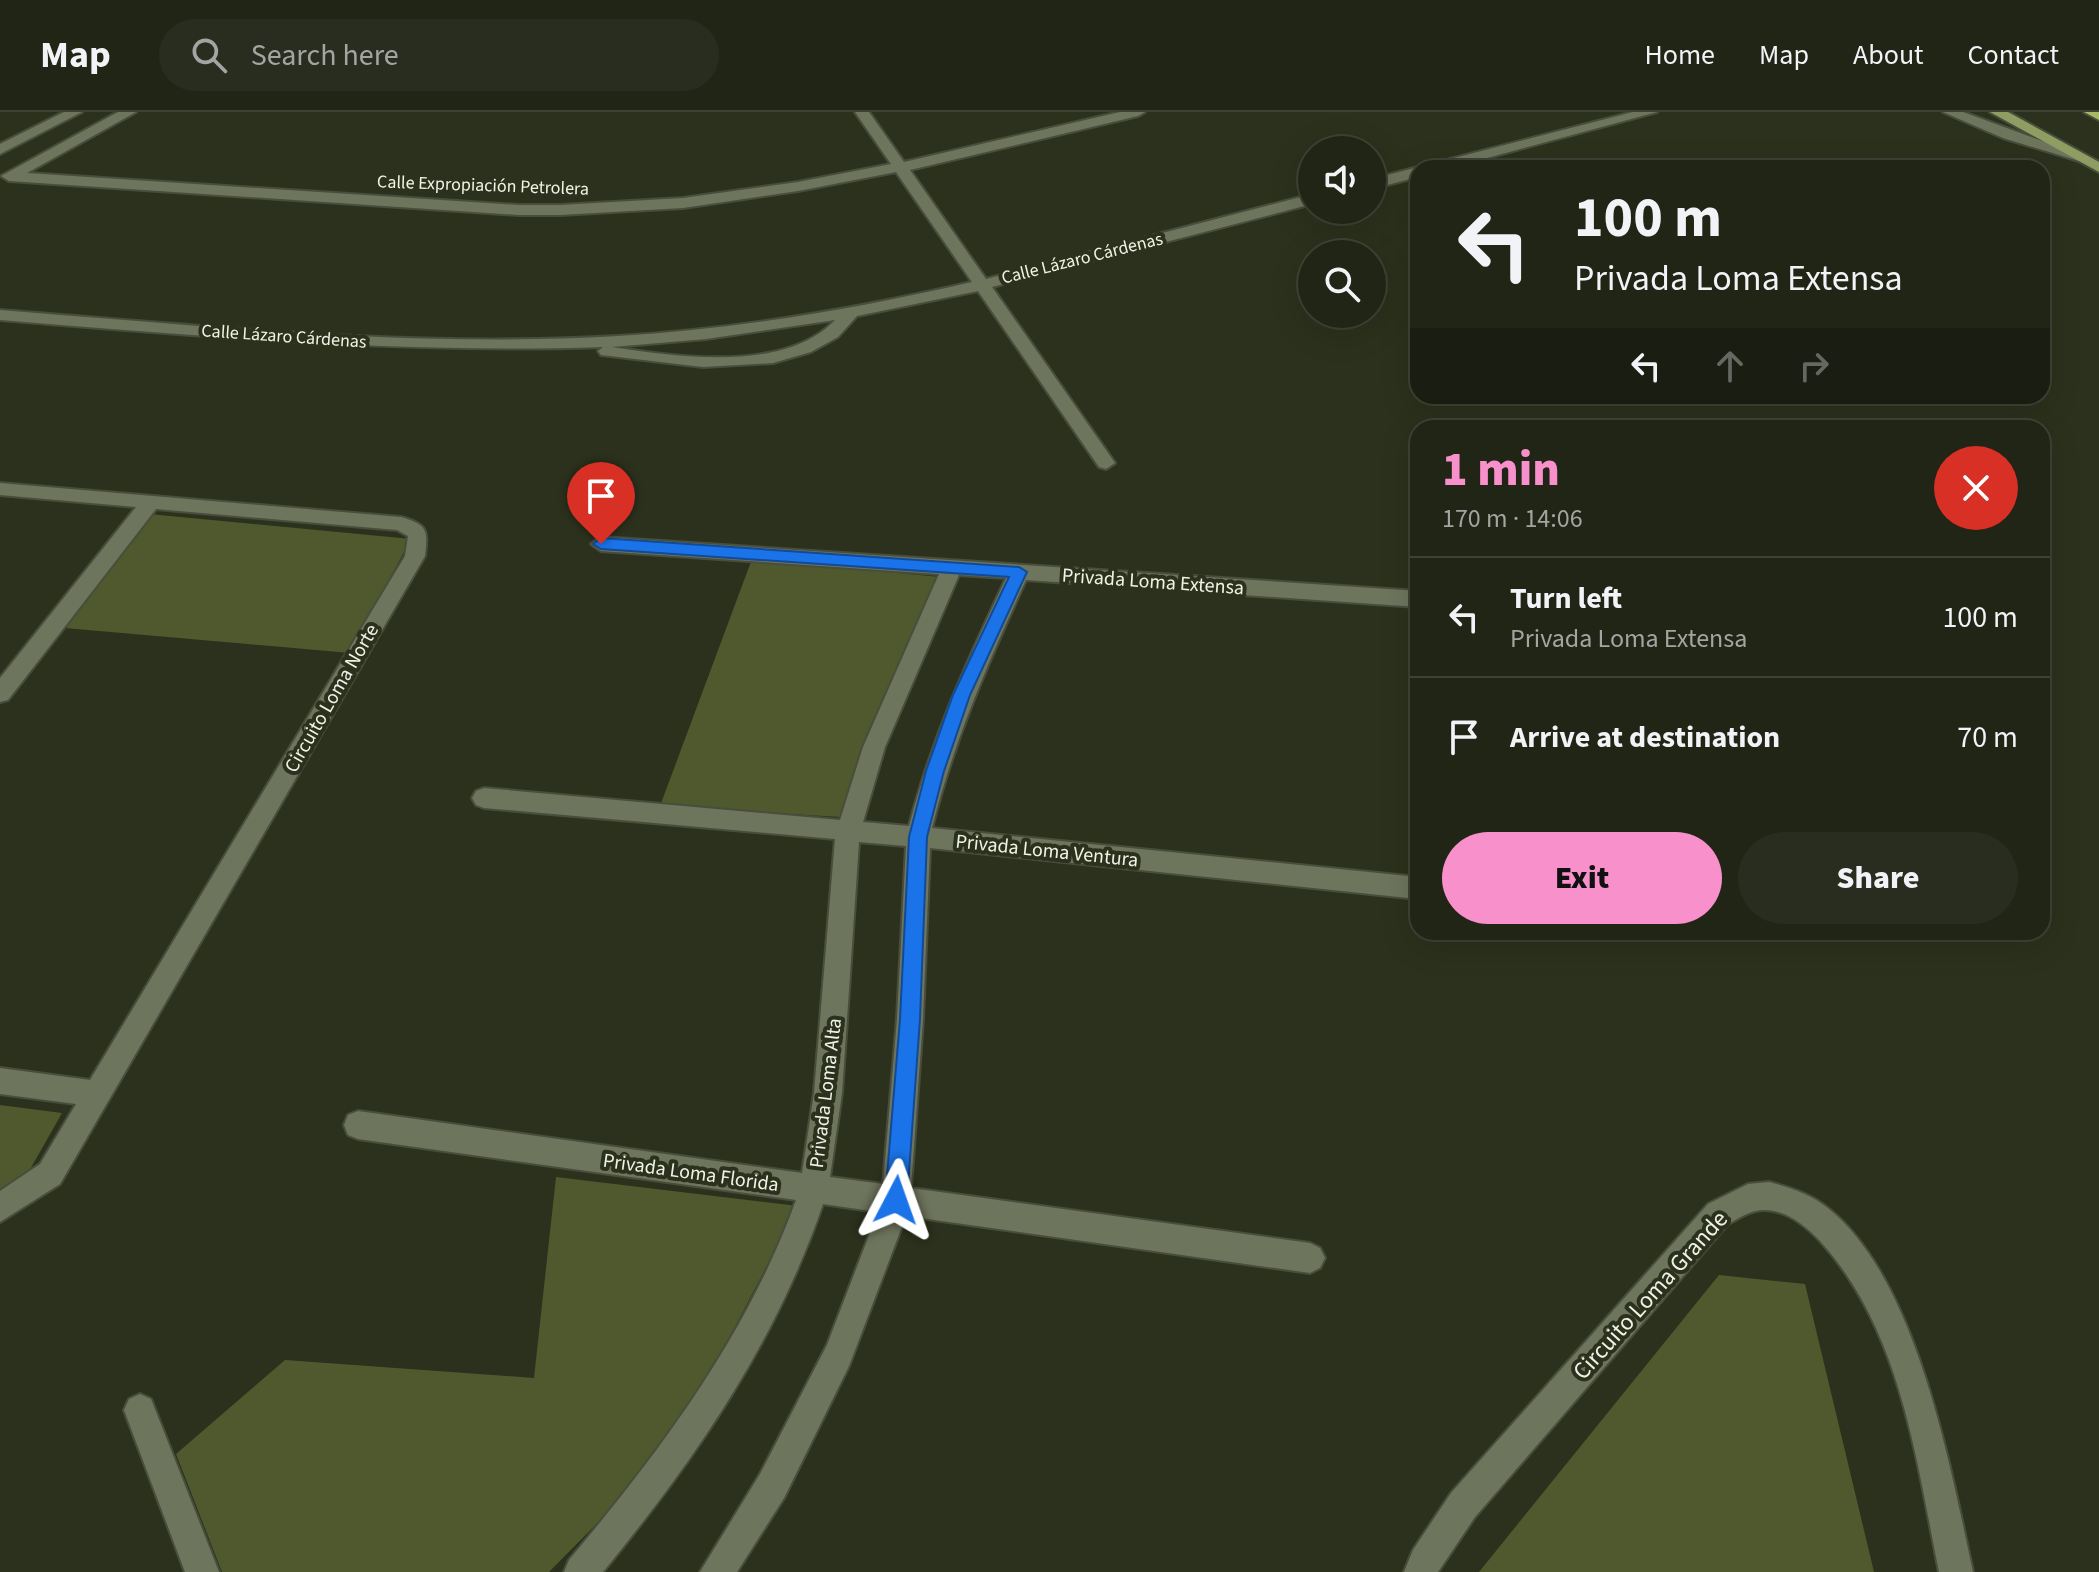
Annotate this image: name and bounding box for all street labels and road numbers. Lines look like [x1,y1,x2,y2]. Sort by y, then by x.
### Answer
street label: Calle Expropiación Petrolera [377,169,589,202]
street label: Calle Lázaro Cárdenas [999,226,1165,291]
street label: Calle Lázaro Cárdenas [201,318,367,355]
street label: Privada Loma Extensa [1061,562,1245,602]
street label: Circuito Loma Norte [278,619,386,778]
street label: Privada Loma Ventura [954,827,1140,875]
street label: Privada Loma Alta [803,1017,849,1170]
street label: Privada Loma Florida [601,1147,781,1199]
street label: Circuito Loma Grande [1565,1203,1736,1388]

